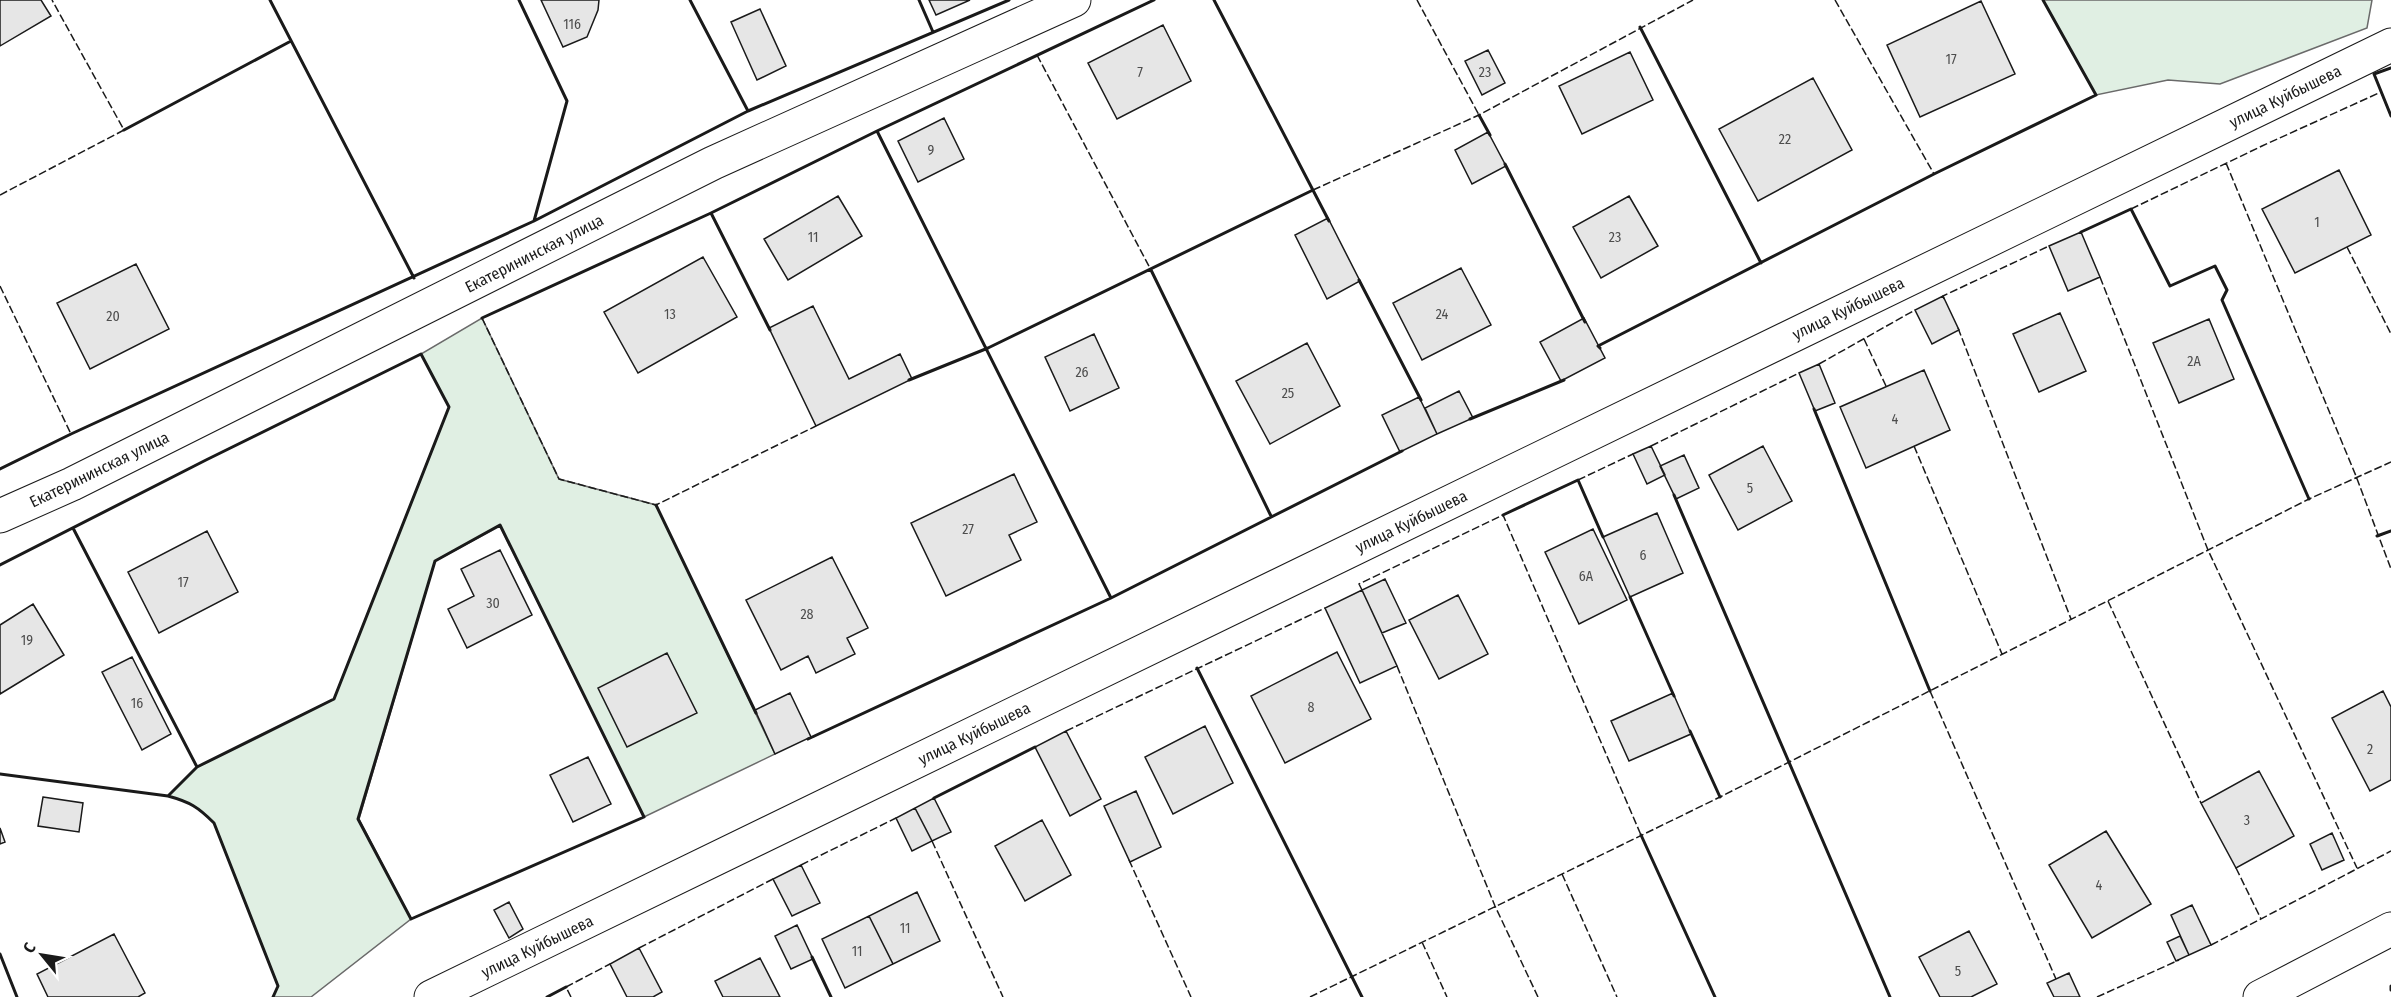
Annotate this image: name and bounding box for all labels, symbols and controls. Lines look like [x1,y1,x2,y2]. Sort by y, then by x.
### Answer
house number: 116 [563,16,581,33]
house number: 17 [1945,51,1957,68]
street label: улица Куйбышева [2226,61,2344,132]
house number: 7 [1137,64,1143,81]
house number: 23 [1479,64,1491,81]
house number: 22 [1779,131,1791,148]
house number: 9 [928,142,935,159]
street label: Екатерининская улица [462,210,607,297]
house number: 1 [2314,214,2320,231]
house number: 11 [808,229,818,246]
house number: 23 [1609,229,1621,246]
street label: улица Куйбышева [1789,273,1907,344]
house number: 13 [664,306,676,323]
house number: 24 [1436,306,1449,323]
house number: 20 [106,308,120,325]
house number: 2А [2187,353,2201,370]
house number: 26 [1075,364,1089,381]
house number: 25 [1282,385,1294,402]
house number: 4 [1892,411,1899,428]
street label: Екатерининская улица [26,427,172,511]
house number: 5 [1747,480,1753,497]
street label: улица Куйбышева [1352,486,1470,557]
house number: 27 [962,521,974,538]
house number: 6 [1640,547,1647,564]
house number: 6А [1579,568,1594,585]
house number: 17 [177,574,189,591]
house number: 30 [486,595,500,612]
house number: 28 [800,606,814,623]
house number: 19 [21,632,33,649]
house number: 16 [131,695,143,712]
street label: улица Куйбышева [915,698,1033,769]
house number: 8 [1308,699,1315,716]
house number: 2 [2367,741,2373,758]
house number: 3 [2244,812,2250,829]
house number: 4 [2096,877,2103,894]
street label: улица Куйбышева [478,911,596,982]
house number: 11 [900,920,910,937]
north arrow [12,925,72,985]
text: С [19,939,40,956]
house number: 11 [852,943,862,960]
house number: 5 [1955,963,1961,980]

